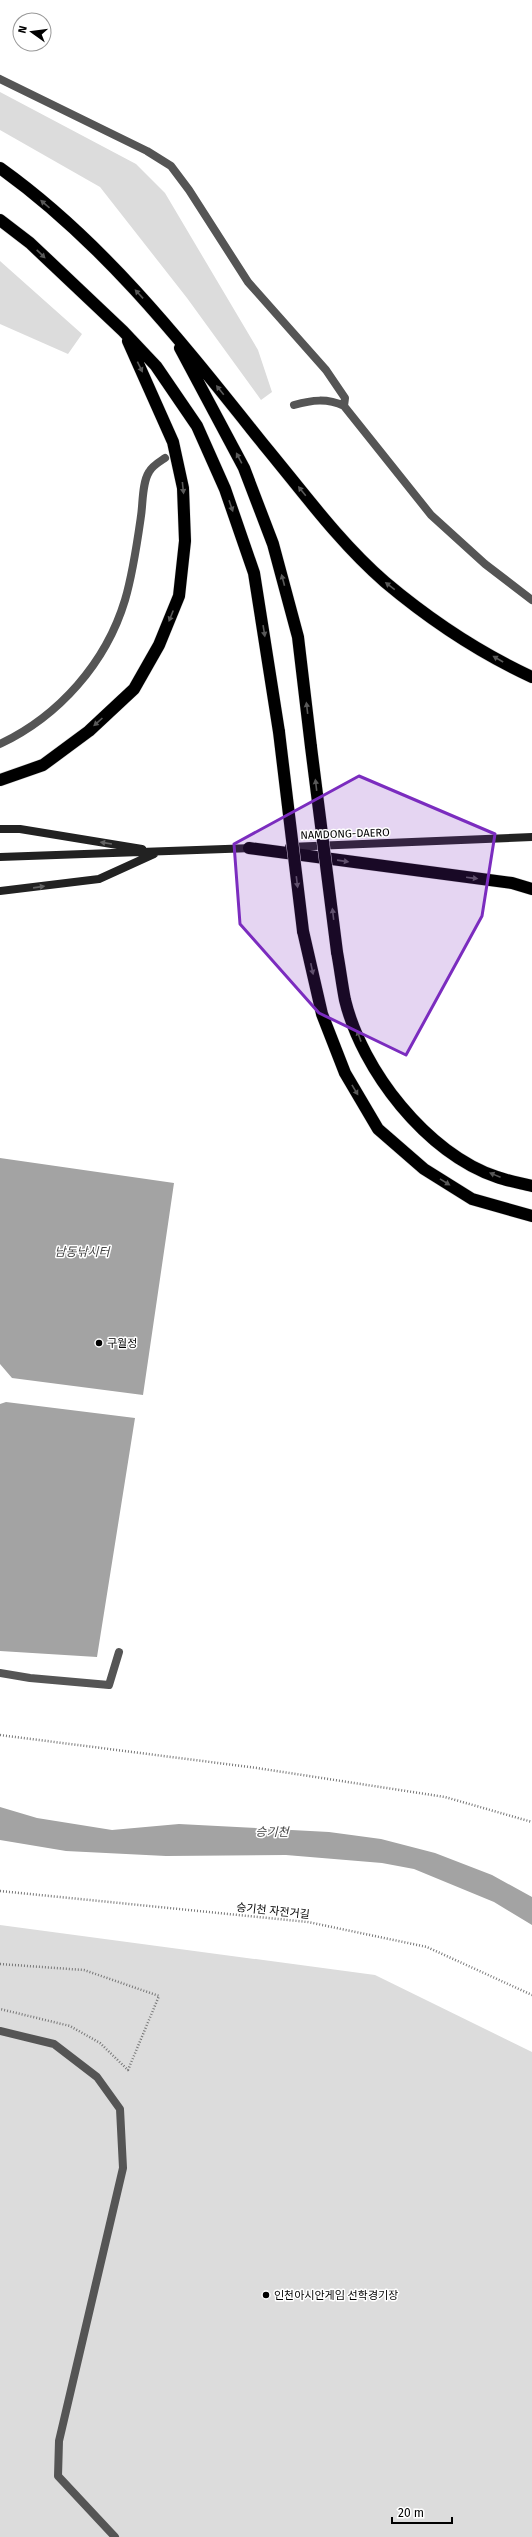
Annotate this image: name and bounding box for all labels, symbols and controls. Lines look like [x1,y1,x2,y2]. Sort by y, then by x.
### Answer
north arrow [12,12,52,52]
text: N [16,25,30,35]
one-way arrow [40,200,51,209]
one-way arrow [36,249,46,258]
one-way arrow [134,289,144,299]
one-way arrow [137,361,143,372]
one-way arrow [216,385,224,395]
one-way arrow [236,452,242,464]
one-way arrow [179,482,186,495]
one-way arrow [297,486,306,497]
one-way arrow [228,500,234,512]
one-way arrow [279,574,285,587]
one-way arrow [385,582,396,590]
one-way arrow [167,611,173,623]
one-way arrow [261,625,267,637]
one-way arrow [492,655,504,662]
one-way arrow [303,702,310,714]
one-way arrow [94,717,103,726]
one-way arrow [313,779,319,791]
street label: NAMDONG-DAERO [300,826,390,842]
one-way arrow [100,840,112,846]
one-way arrow [337,858,349,864]
one-way arrow [466,875,478,881]
one-way arrow [294,876,300,888]
one-way arrow [33,884,45,890]
one-way arrow [329,907,336,920]
one-way arrow [309,963,315,975]
one-way arrow [355,1030,361,1042]
one-way arrow [352,1084,359,1096]
one-way arrow [488,1172,500,1178]
one-way arrow [439,1179,451,1186]
water label: 남동낚시터 [54,1245,112,1259]
place label: 구월정 [107,1337,137,1350]
marker: 구월정 [94,1338,104,1348]
water label: 승기천 [255,1825,291,1839]
street label: 승기천 자전거길 [236,1901,310,1921]
place label: 인천아시안게임 선학경기장 [274,2289,398,2302]
marker: 인천아시안게임 선학경기장 [261,2290,271,2300]
scale bar [392,2499,452,2525]
text: 20 m [398,2506,424,2520]

